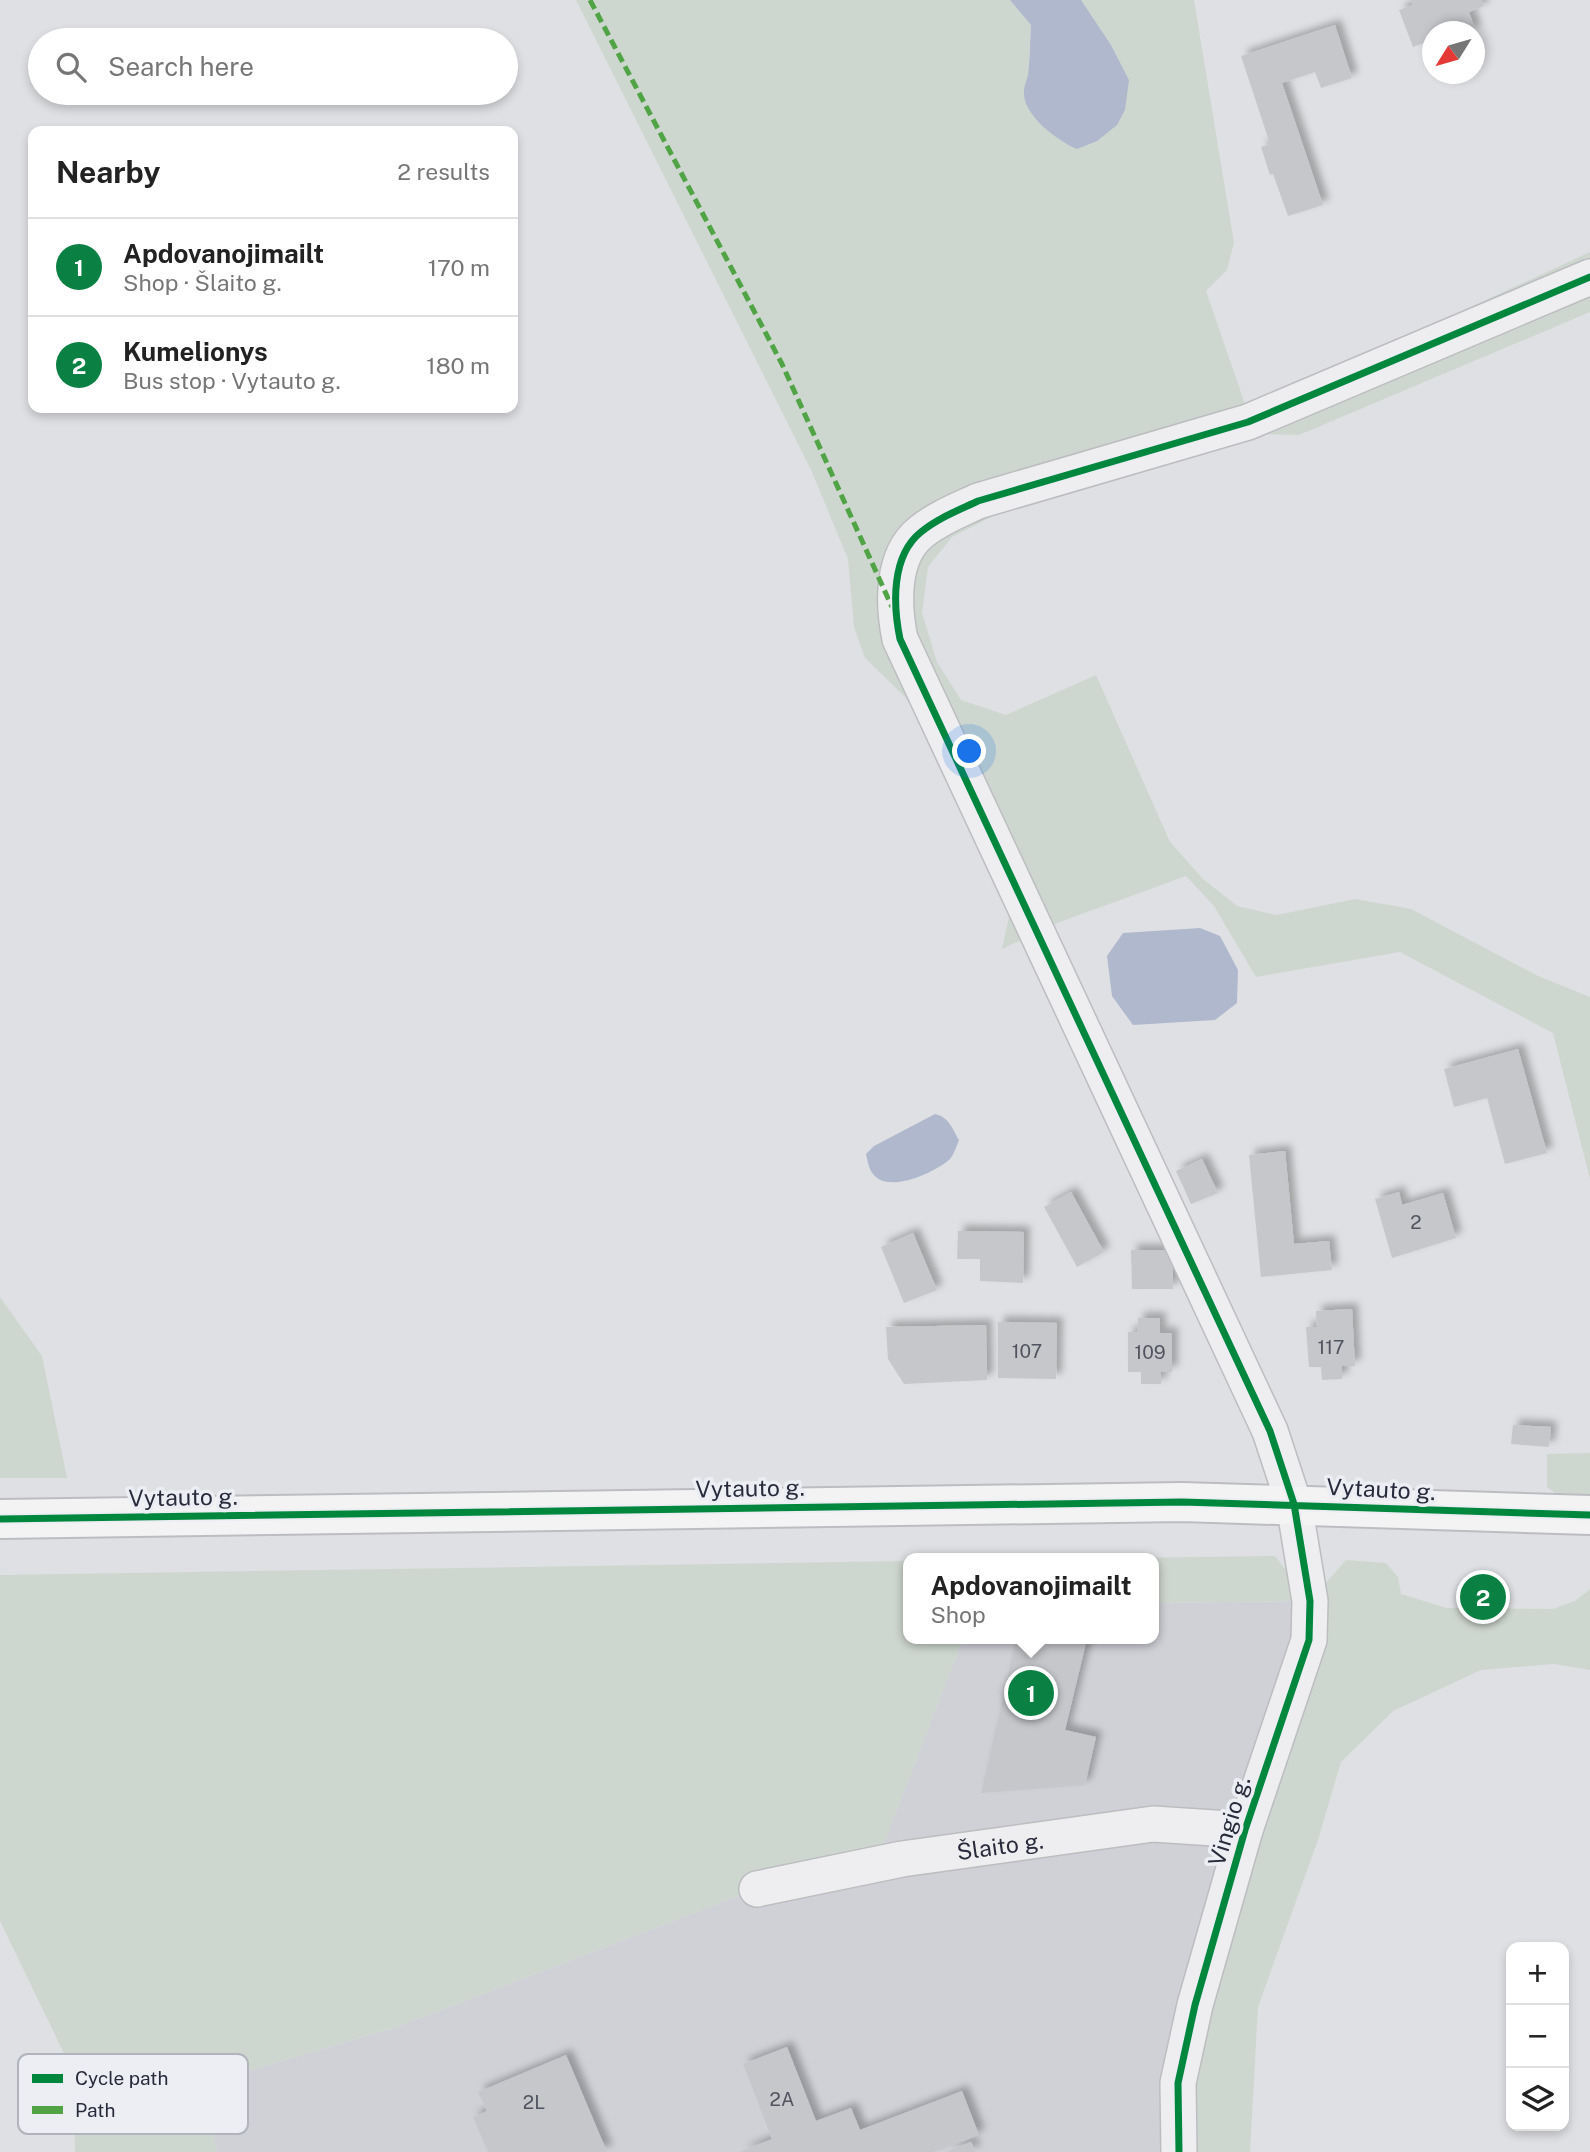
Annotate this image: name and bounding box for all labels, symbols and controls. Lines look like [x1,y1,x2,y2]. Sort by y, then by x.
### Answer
north arrow [1422,21,1485,84]
search box [28,28,518,105]
icon: search [52,48,90,86]
text: Search here [108,51,254,82]
text: Nearby [56,154,160,190]
text: 2 results [397,158,490,185]
text: Apdovanojimailt [123,238,324,269]
text: 1 [74,254,84,281]
text: 170 m [428,254,490,281]
text: Shop · Šlaito g. [123,269,282,296]
text: Kumelionys [123,336,268,367]
text: 2 [72,352,86,379]
text: 180 m [426,352,490,379]
text: Bus stop · Vytauto g. [123,367,341,394]
your location [952,734,986,768]
house number: 2 [1410,1211,1422,1233]
house number: 117 [1318,1336,1344,1358]
house number: 107 [1012,1340,1042,1362]
house number: 109 [1134,1341,1166,1363]
street label: Vytauto g. [1326,1473,1436,1505]
street label: Vytauto g. [695,1474,805,1502]
street label: Vytauto g. [128,1483,238,1511]
popup [903,1553,1159,1644]
text: Apdovanojimailt [930,1570,1132,1601]
pin: 2 [1460,1571,1506,1623]
text: Shop [930,1601,986,1628]
pin: 1 [1008,1667,1054,1719]
street label: Vingio g. [1203,1773,1255,1869]
street label: Šlaito g. [955,1826,1045,1865]
map controls [1506,1942,1569,2131]
button: + [1506,1942,1569,2005]
button: − [1506,2005,1569,2068]
legend [18,2054,248,2134]
text: Cycle path [75,2067,168,2089]
button: layers [1506,2068,1569,2131]
house number: 2A [770,2088,794,2110]
house number: 2L [523,2091,545,2113]
text: Path [75,2099,115,2121]

